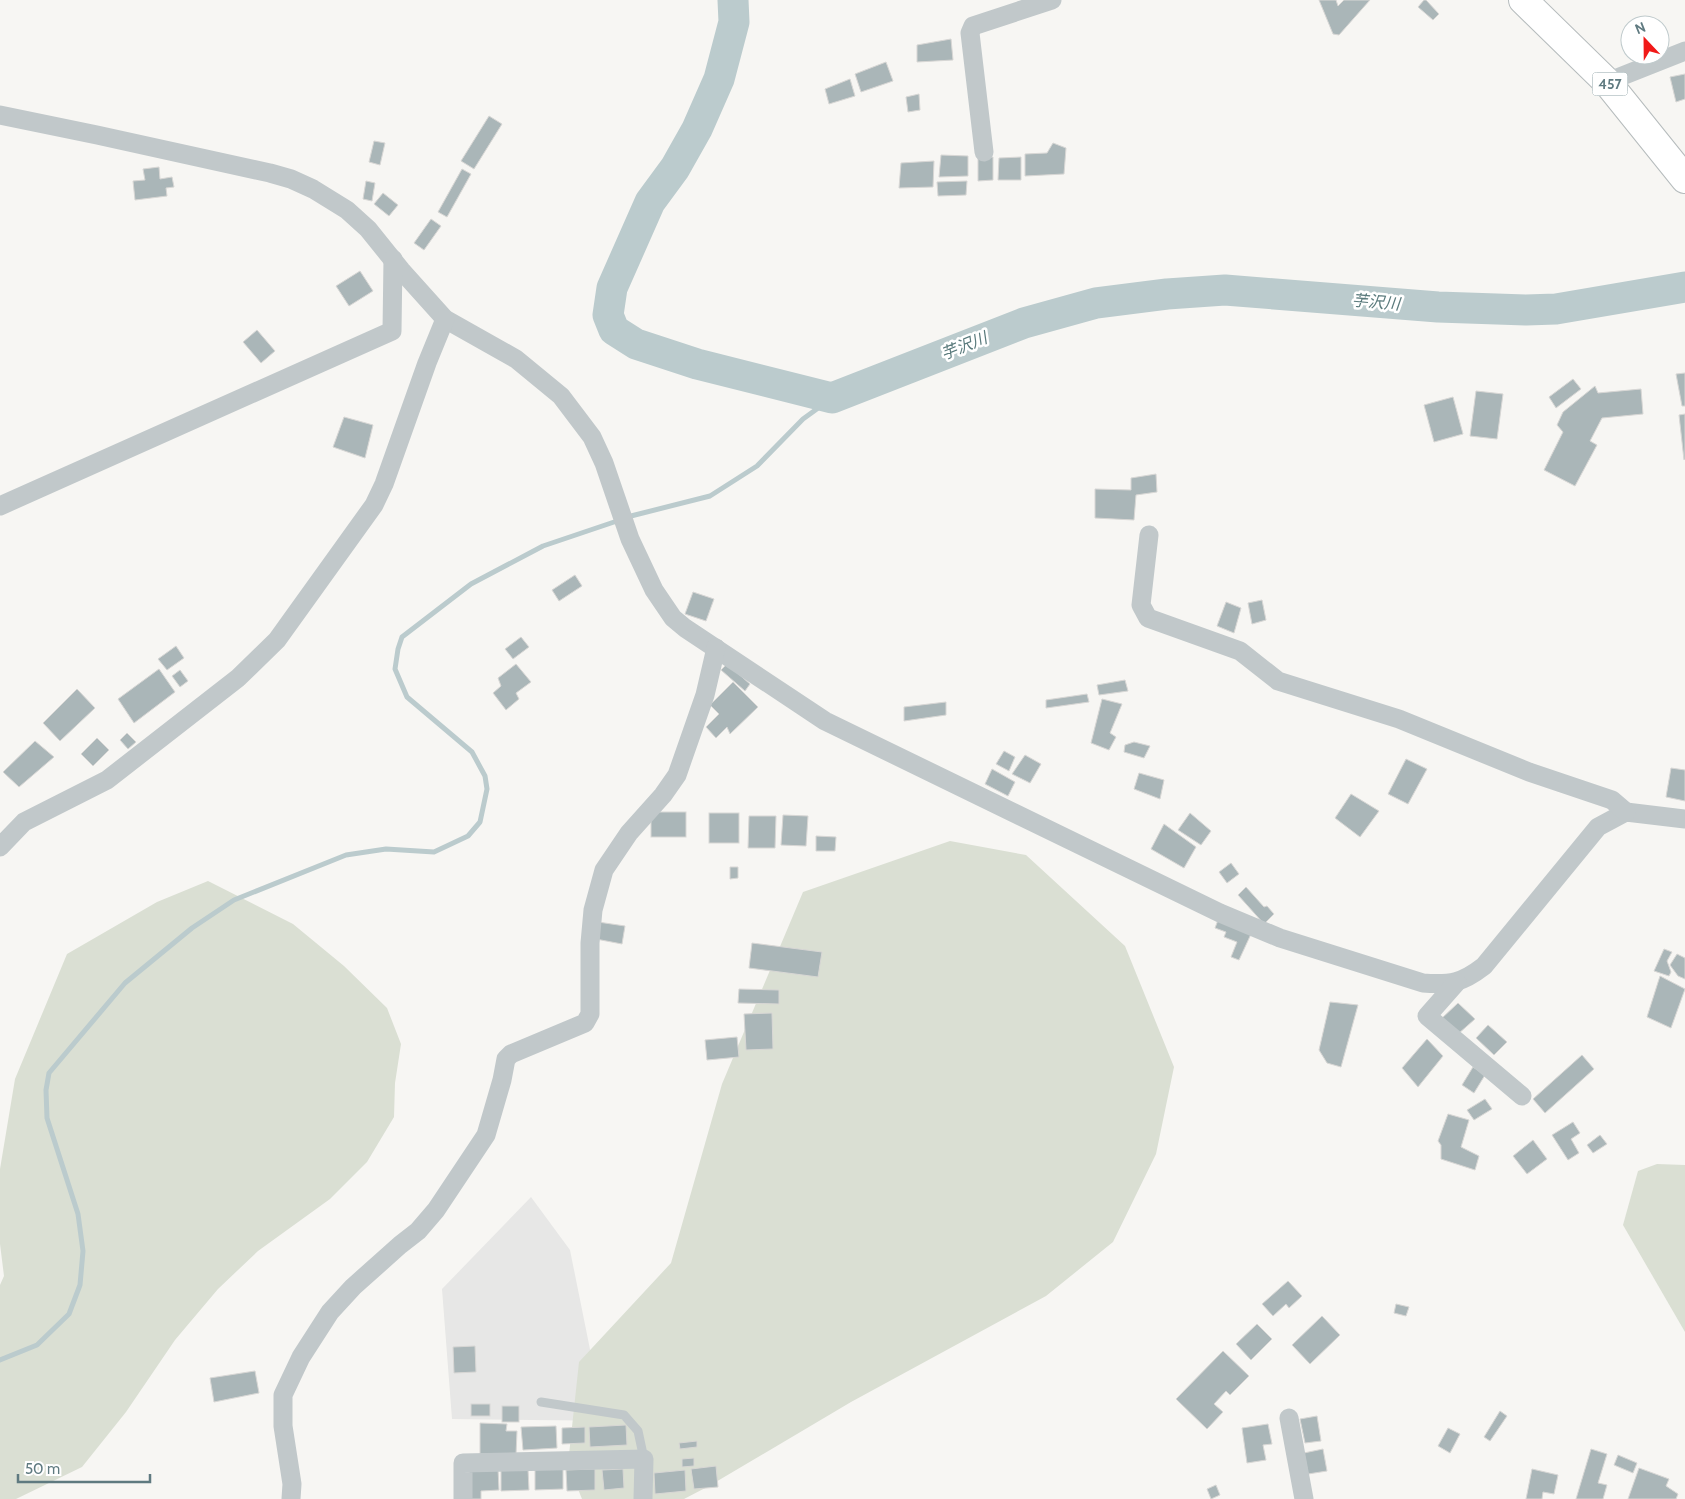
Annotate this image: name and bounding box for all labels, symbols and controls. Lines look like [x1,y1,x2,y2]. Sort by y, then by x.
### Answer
north arrow [1620,15,1670,65]
text: N [1632,18,1648,38]
road number: 457 [1592,72,1628,96]
water label: 芋沢川 [1351,290,1403,314]
water label: 芋沢川 [938,327,992,364]
scale bar [18,1452,150,1484]
text: 50 m [25,1460,60,1478]

